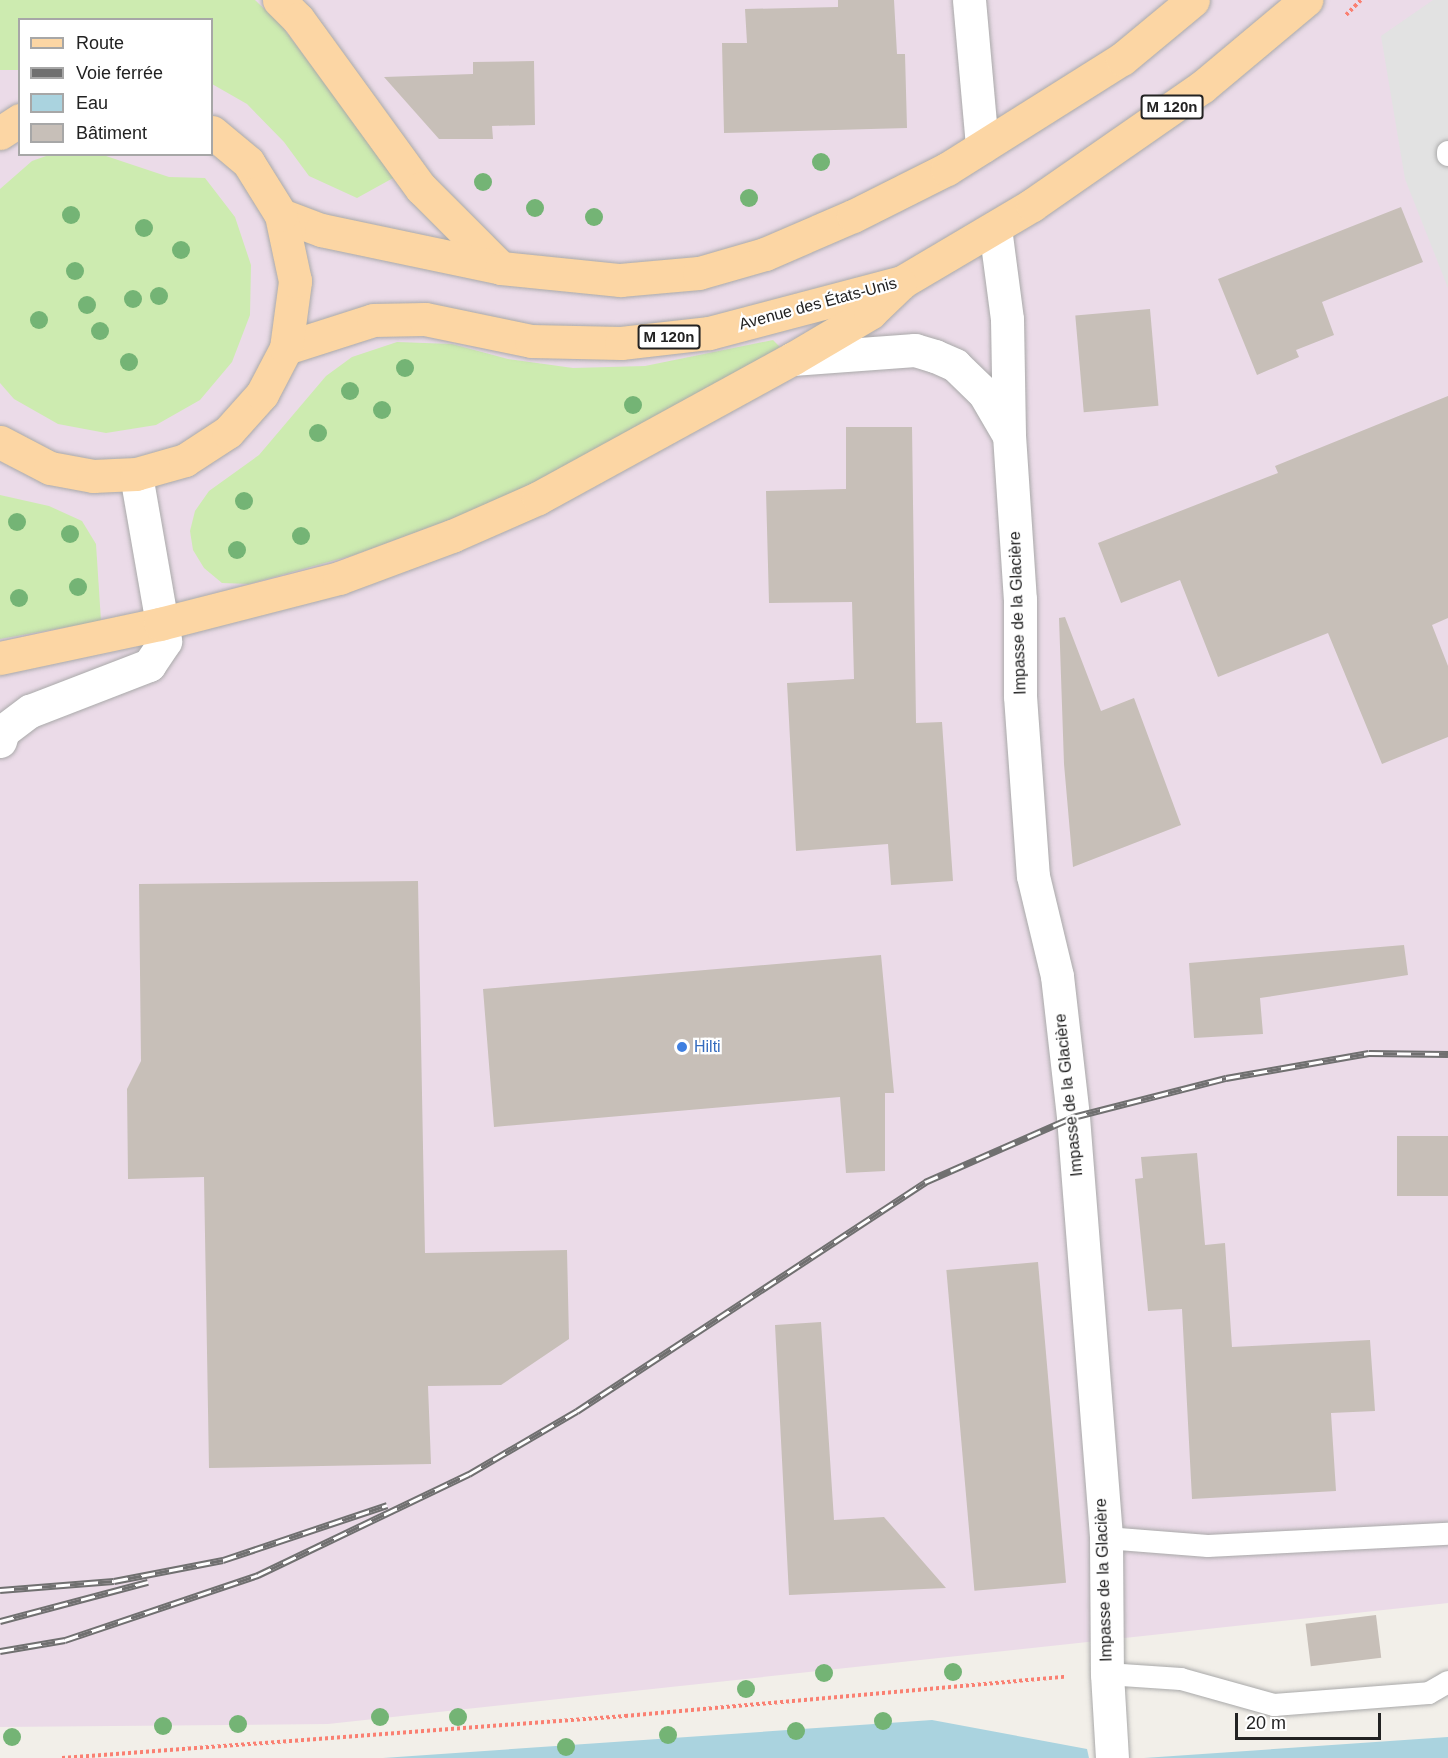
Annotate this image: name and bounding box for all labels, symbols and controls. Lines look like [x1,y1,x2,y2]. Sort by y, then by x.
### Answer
legend [18,18,213,156]
text: Route [76,33,124,53]
text: Voie ferrée [76,63,163,83]
text: Eau [76,93,108,113]
road number: M 120n [1140,95,1204,119]
text: Bâtiment [76,123,147,143]
street label: Avenue des États-Unis [737,274,899,334]
road number: M 120n [638,325,700,349]
street label: Impasse de la Glacière [1006,531,1030,695]
street label: Impasse de la Glacière [1051,1013,1087,1177]
place label: Hilti [694,1037,721,1057]
marker: Hilti [675,1040,689,1054]
street label: Impasse de la Glacière [1092,1498,1116,1662]
scale bar [1238,1701,1384,1739]
text: 20 m [1246,1713,1286,1733]

